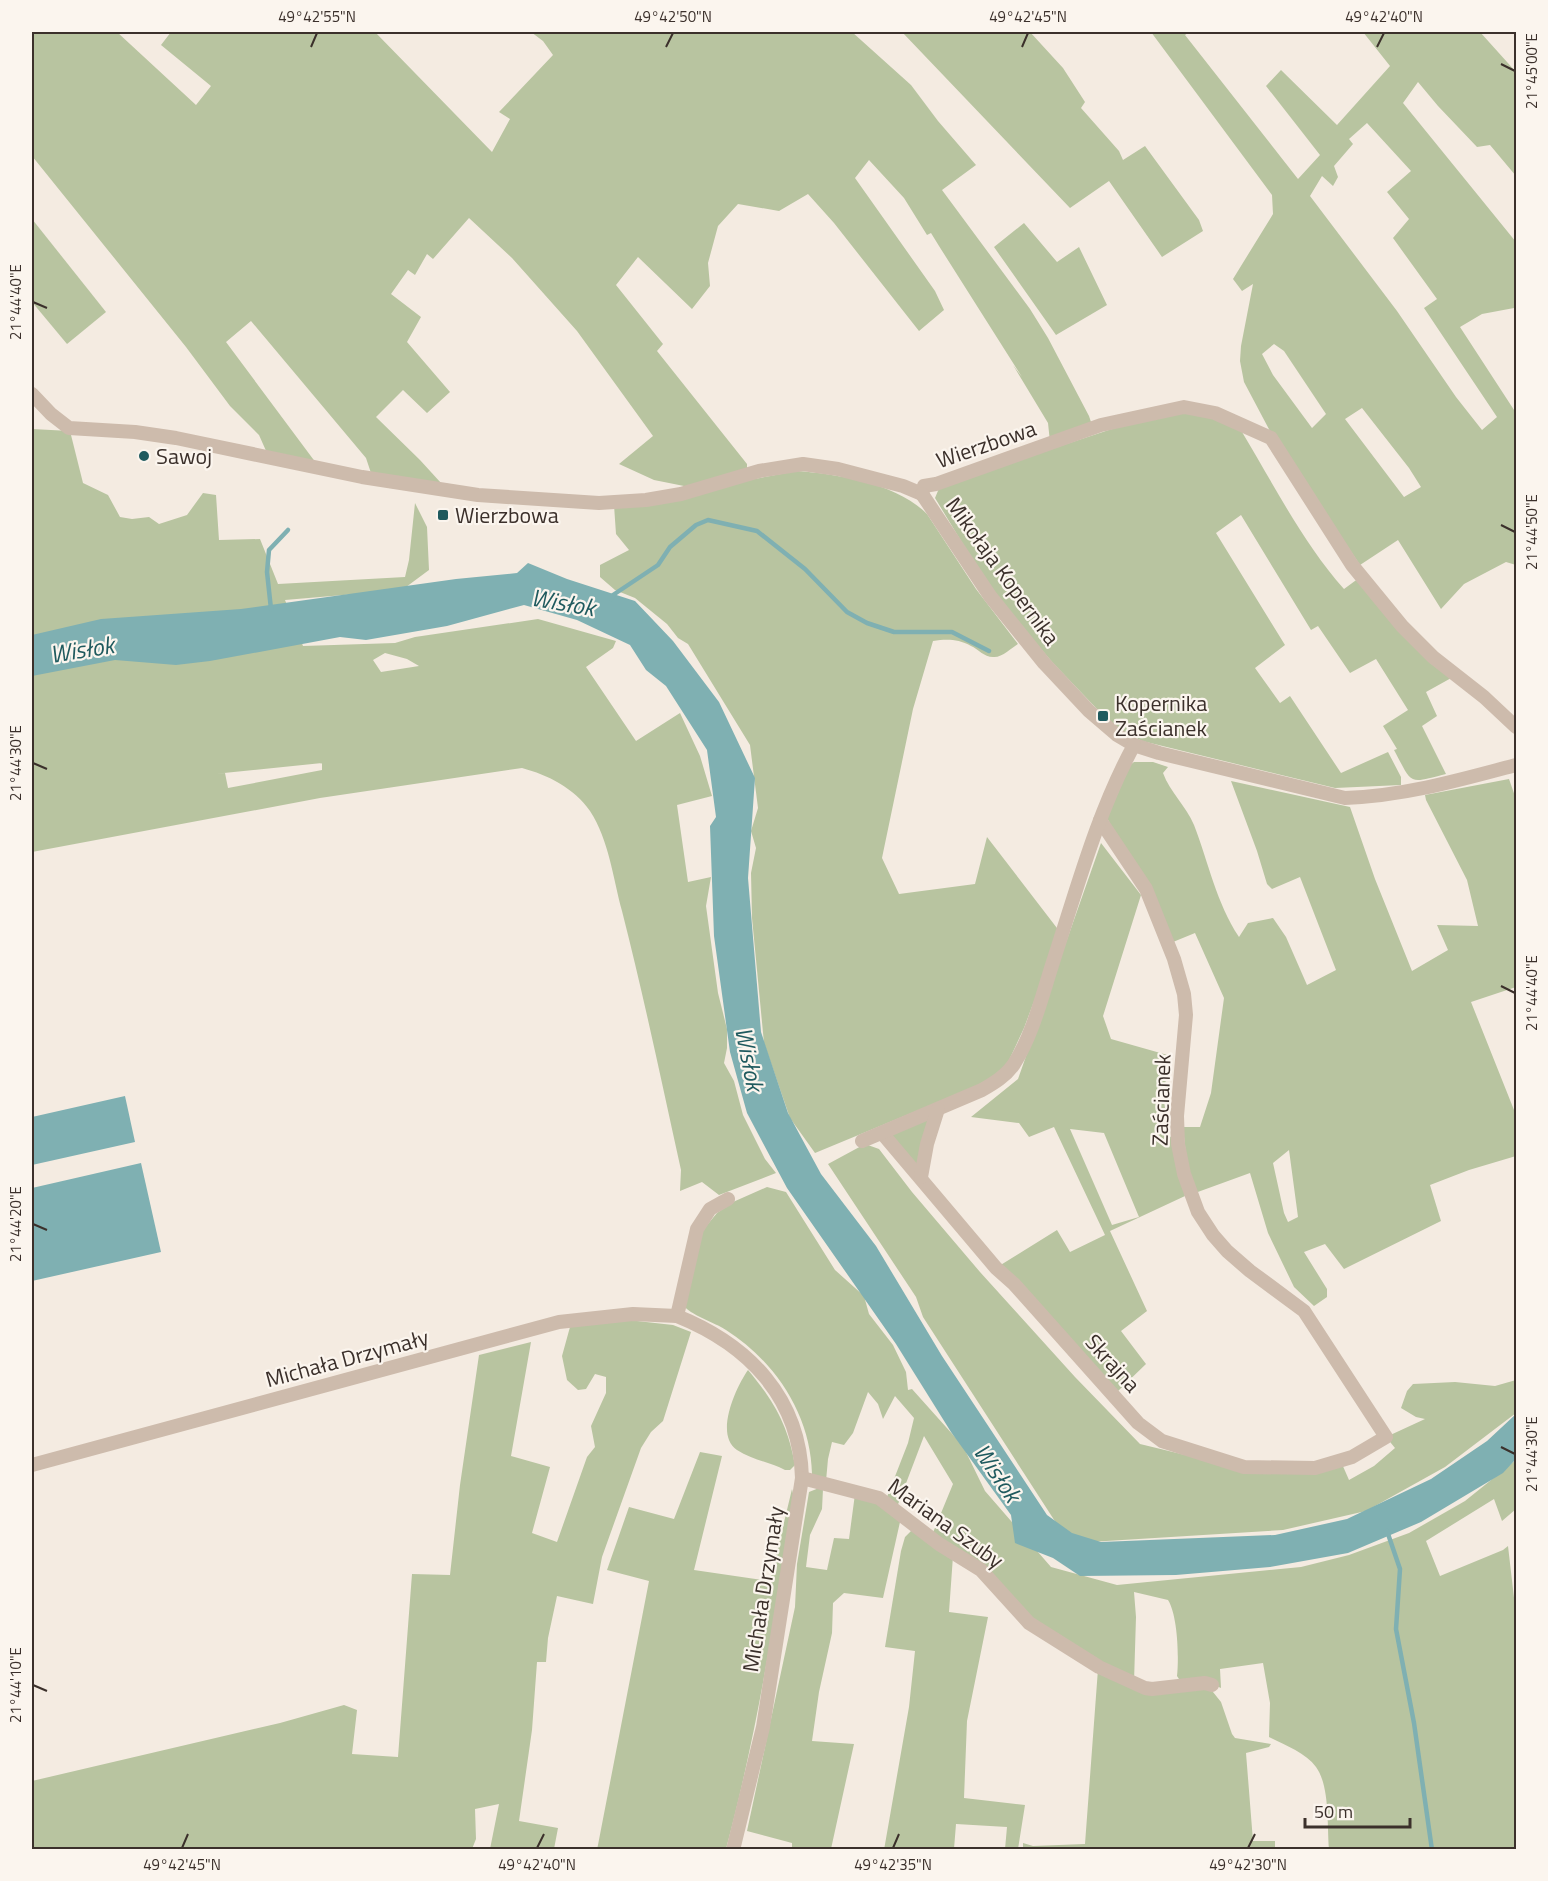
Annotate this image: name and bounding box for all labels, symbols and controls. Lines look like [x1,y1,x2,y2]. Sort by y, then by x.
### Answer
text: 49°42'55"N [278,5,356,28]
text: 49°42'50"N [634,5,712,28]
text: 49°42'45"N [989,5,1067,28]
text: 49°42'40"N [1345,5,1423,28]
text: 21°45'00"E [1520,33,1543,109]
text: 21°44'40"E [4,264,27,340]
street label: Wierzbowa [931,411,1041,477]
place label: Sawoj [156,439,212,473]
marker: Sawoj [137,449,151,463]
street label: Mikołaja Kopernika [938,490,1068,652]
text: 21°44'50"E [1520,494,1543,570]
place label: Wierzbowa [455,498,559,532]
marker: Wierzbowa [436,508,450,522]
water label: Wisłok [528,579,601,626]
water label: Wisłok [47,626,120,672]
place label: Kopernika Zaścianek [1115,686,1207,745]
marker: Kopernika Zaścianek [1096,709,1110,723]
text: 21°44'30"E [4,725,27,801]
text: 21°44'40"E [1520,955,1543,1031]
water label: Wisłok [726,1024,774,1097]
street label: Zaścianek [1142,1053,1180,1147]
text: 21°44'20"E [4,1186,27,1262]
street label: Michała Drzymały [262,1320,433,1396]
street label: Skrajna [1077,1326,1149,1400]
text: 21°44'30"E [1520,1416,1543,1492]
water label: Wisłok [965,1436,1033,1512]
street label: Mariana Szuby [881,1469,1011,1577]
street label: Michała Drzymały [733,1503,793,1674]
text: 21°44'10"E [4,1647,27,1723]
scale bar [1305,1791,1410,1829]
text: 50 m [1314,1798,1353,1825]
text: 49°42'45"N [143,1853,221,1876]
text: 49°42'40"N [498,1853,576,1876]
text: 49°42'35"N [854,1853,932,1876]
text: 49°42'30"N [1209,1853,1287,1876]

